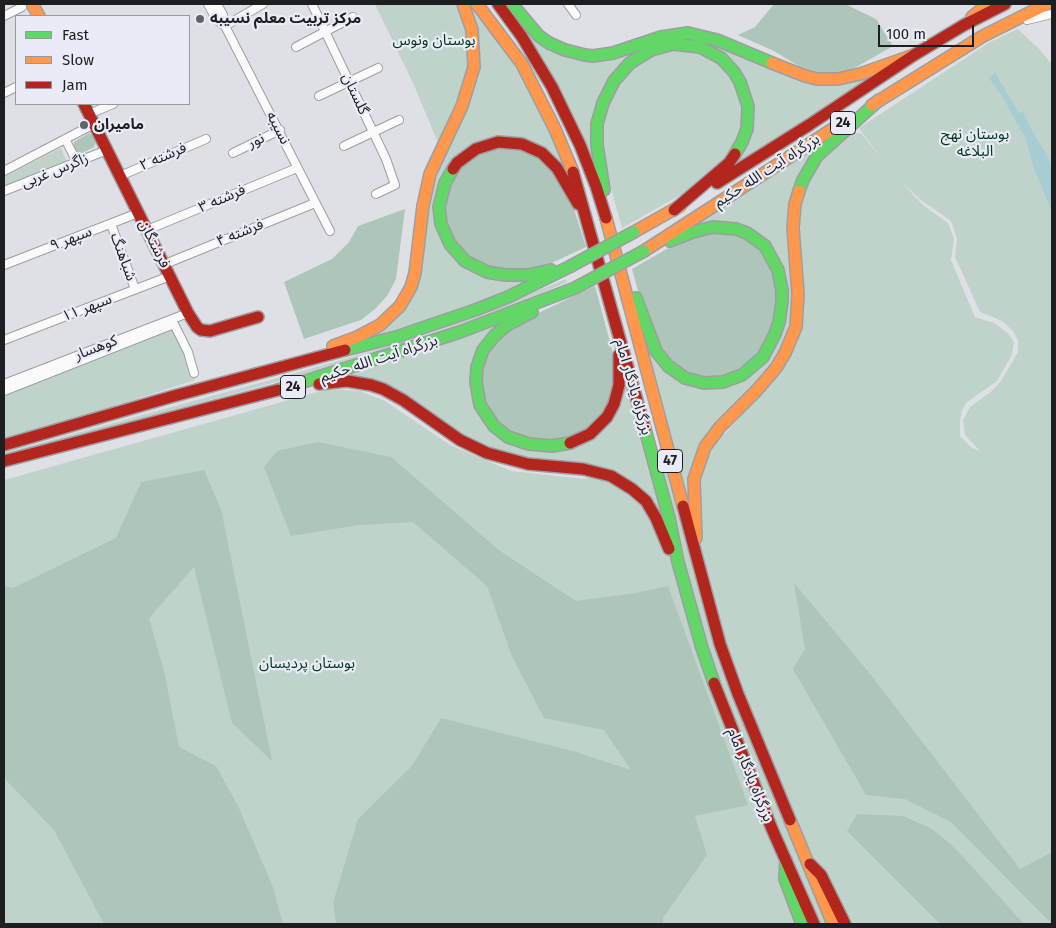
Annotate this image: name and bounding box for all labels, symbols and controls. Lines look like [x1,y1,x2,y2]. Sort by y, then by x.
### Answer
place label: مرکز تربیت معلم نسیبه [210,10,361,28]
marker: مرکز تربیت معلم نسیبه [194,13,206,25]
legend [15,15,190,105]
scale bar [881,15,977,47]
text: 100 m [886,25,926,43]
text: Fast [62,26,89,44]
park label: بوستان ونوس [392,32,476,50]
text: Slow [62,51,94,69]
street label: گلستان [338,70,372,118]
text: Jam [62,76,88,94]
street label: نسیبه [262,108,294,148]
road number: 24 [830,112,856,134]
place label: مامیران [94,116,144,134]
marker: مامیران [78,119,90,131]
park label: بوستان نهج البلاغه [941,126,1009,161]
street label: نور [245,129,267,153]
street label: بزرگراه آیت الله حکیم [711,130,823,212]
street label: فرشته ۲ [137,139,189,175]
street label: زاگرس غربی [19,149,91,193]
street label: فرشته ۳ [196,181,248,217]
street label: فرشته ۴ [214,215,266,251]
street label: فرشتگان [134,217,174,271]
street label: سپهر ۹ [47,223,95,255]
street label: شباهنگ [106,231,140,283]
street label: سپهر ۱۱ [59,290,115,326]
street label: کوهسار [72,332,120,364]
street label: بزرگراه آیت الله حکیم [318,332,440,386]
street label: بزرگراه یادگار امام [611,337,655,437]
road number: 24 [280,376,306,398]
road number: 47 [658,450,682,472]
park label: بوستان پردیسان [259,655,355,673]
street label: بزرگراه یادگار امام [723,726,777,824]

